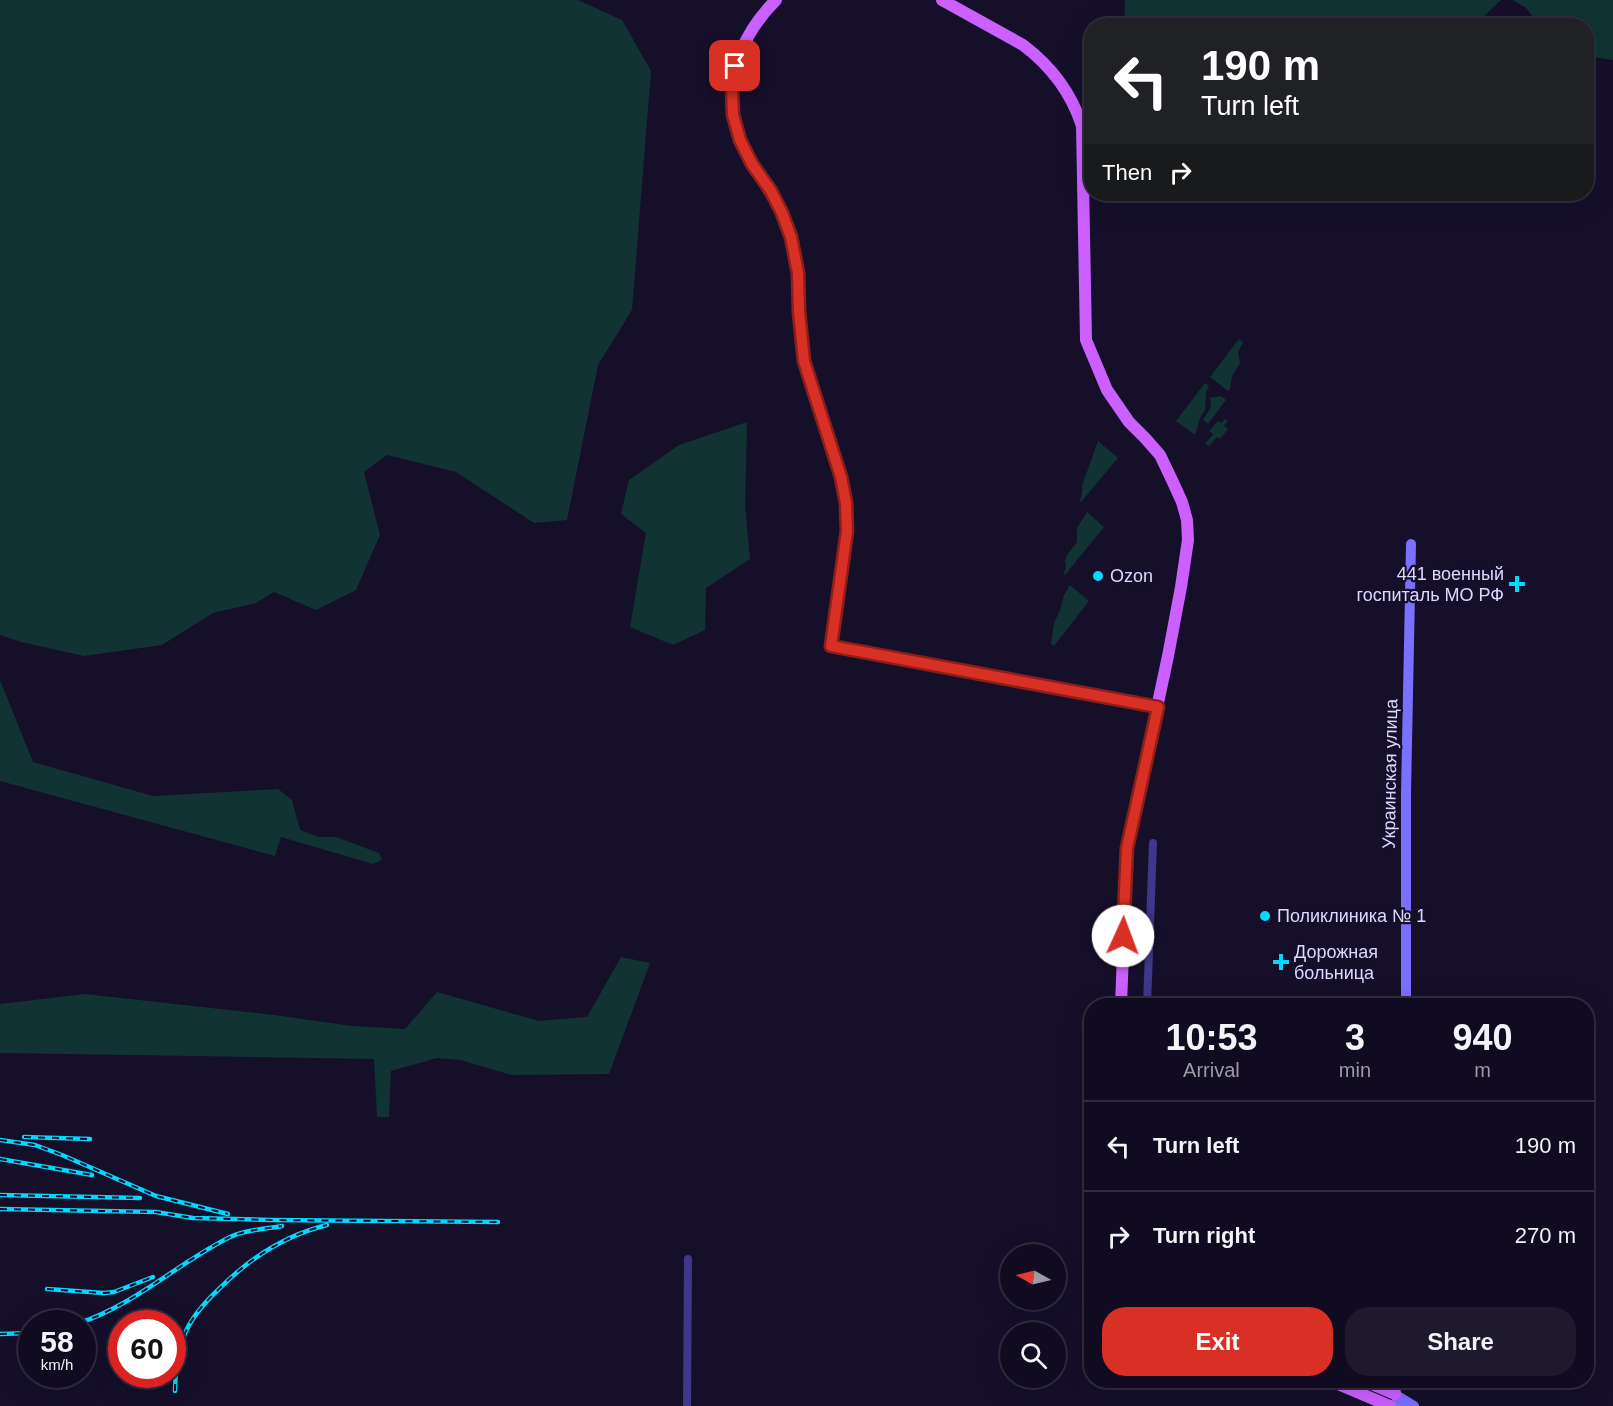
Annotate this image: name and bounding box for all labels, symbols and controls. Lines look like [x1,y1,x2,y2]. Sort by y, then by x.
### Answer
pin [709,40,760,91]
icon: left [1102,42,1180,120]
text: 190 m [1201,42,1320,89]
icon: arrive [718,49,751,82]
text: Turn left [1201,91,1299,121]
icon: right [1164,156,1197,189]
text: Then [1102,160,1152,185]
place label: 441 военный госпиталь МО РФ [1357,564,1504,605]
place label: Ozon [1110,566,1153,586]
marker: Ozon [1091,569,1105,583]
marker: 441 военный госпиталь МО РФ [1508,575,1526,593]
street label: Украинская улица [1379,698,1401,849]
position arrow [1091,904,1155,968]
place label: Поликлиника № 1 [1277,906,1426,926]
marker: Поликлиника № 1 [1258,909,1272,923]
place label: Дорожная больница [1294,942,1378,983]
marker: Дорожная больница [1272,953,1290,971]
text: 10:53 [1165,1017,1257,1058]
text: 3 [1345,1017,1365,1058]
text: 940 [1452,1017,1513,1058]
text: Arrival [1183,1059,1240,1081]
text: min [1339,1059,1371,1081]
text: m [1474,1059,1491,1081]
icon: left [1102,1130,1135,1163]
text: Turn left [1153,1133,1239,1158]
text: 190 m [1515,1133,1576,1158]
icon: right [1102,1220,1135,1253]
text: Turn right [1153,1223,1255,1248]
text: 270 m [1515,1223,1576,1248]
north arrow [1000,1244,1066,1310]
map controls [1000,1244,1066,1388]
button: Exit [1102,1307,1333,1376]
button: Share [1345,1307,1576,1376]
speed limit sign: 60 [108,1310,186,1388]
button: search [1000,1322,1066,1388]
text: 58 [40,1325,74,1358]
text: km/h [41,1356,73,1373]

